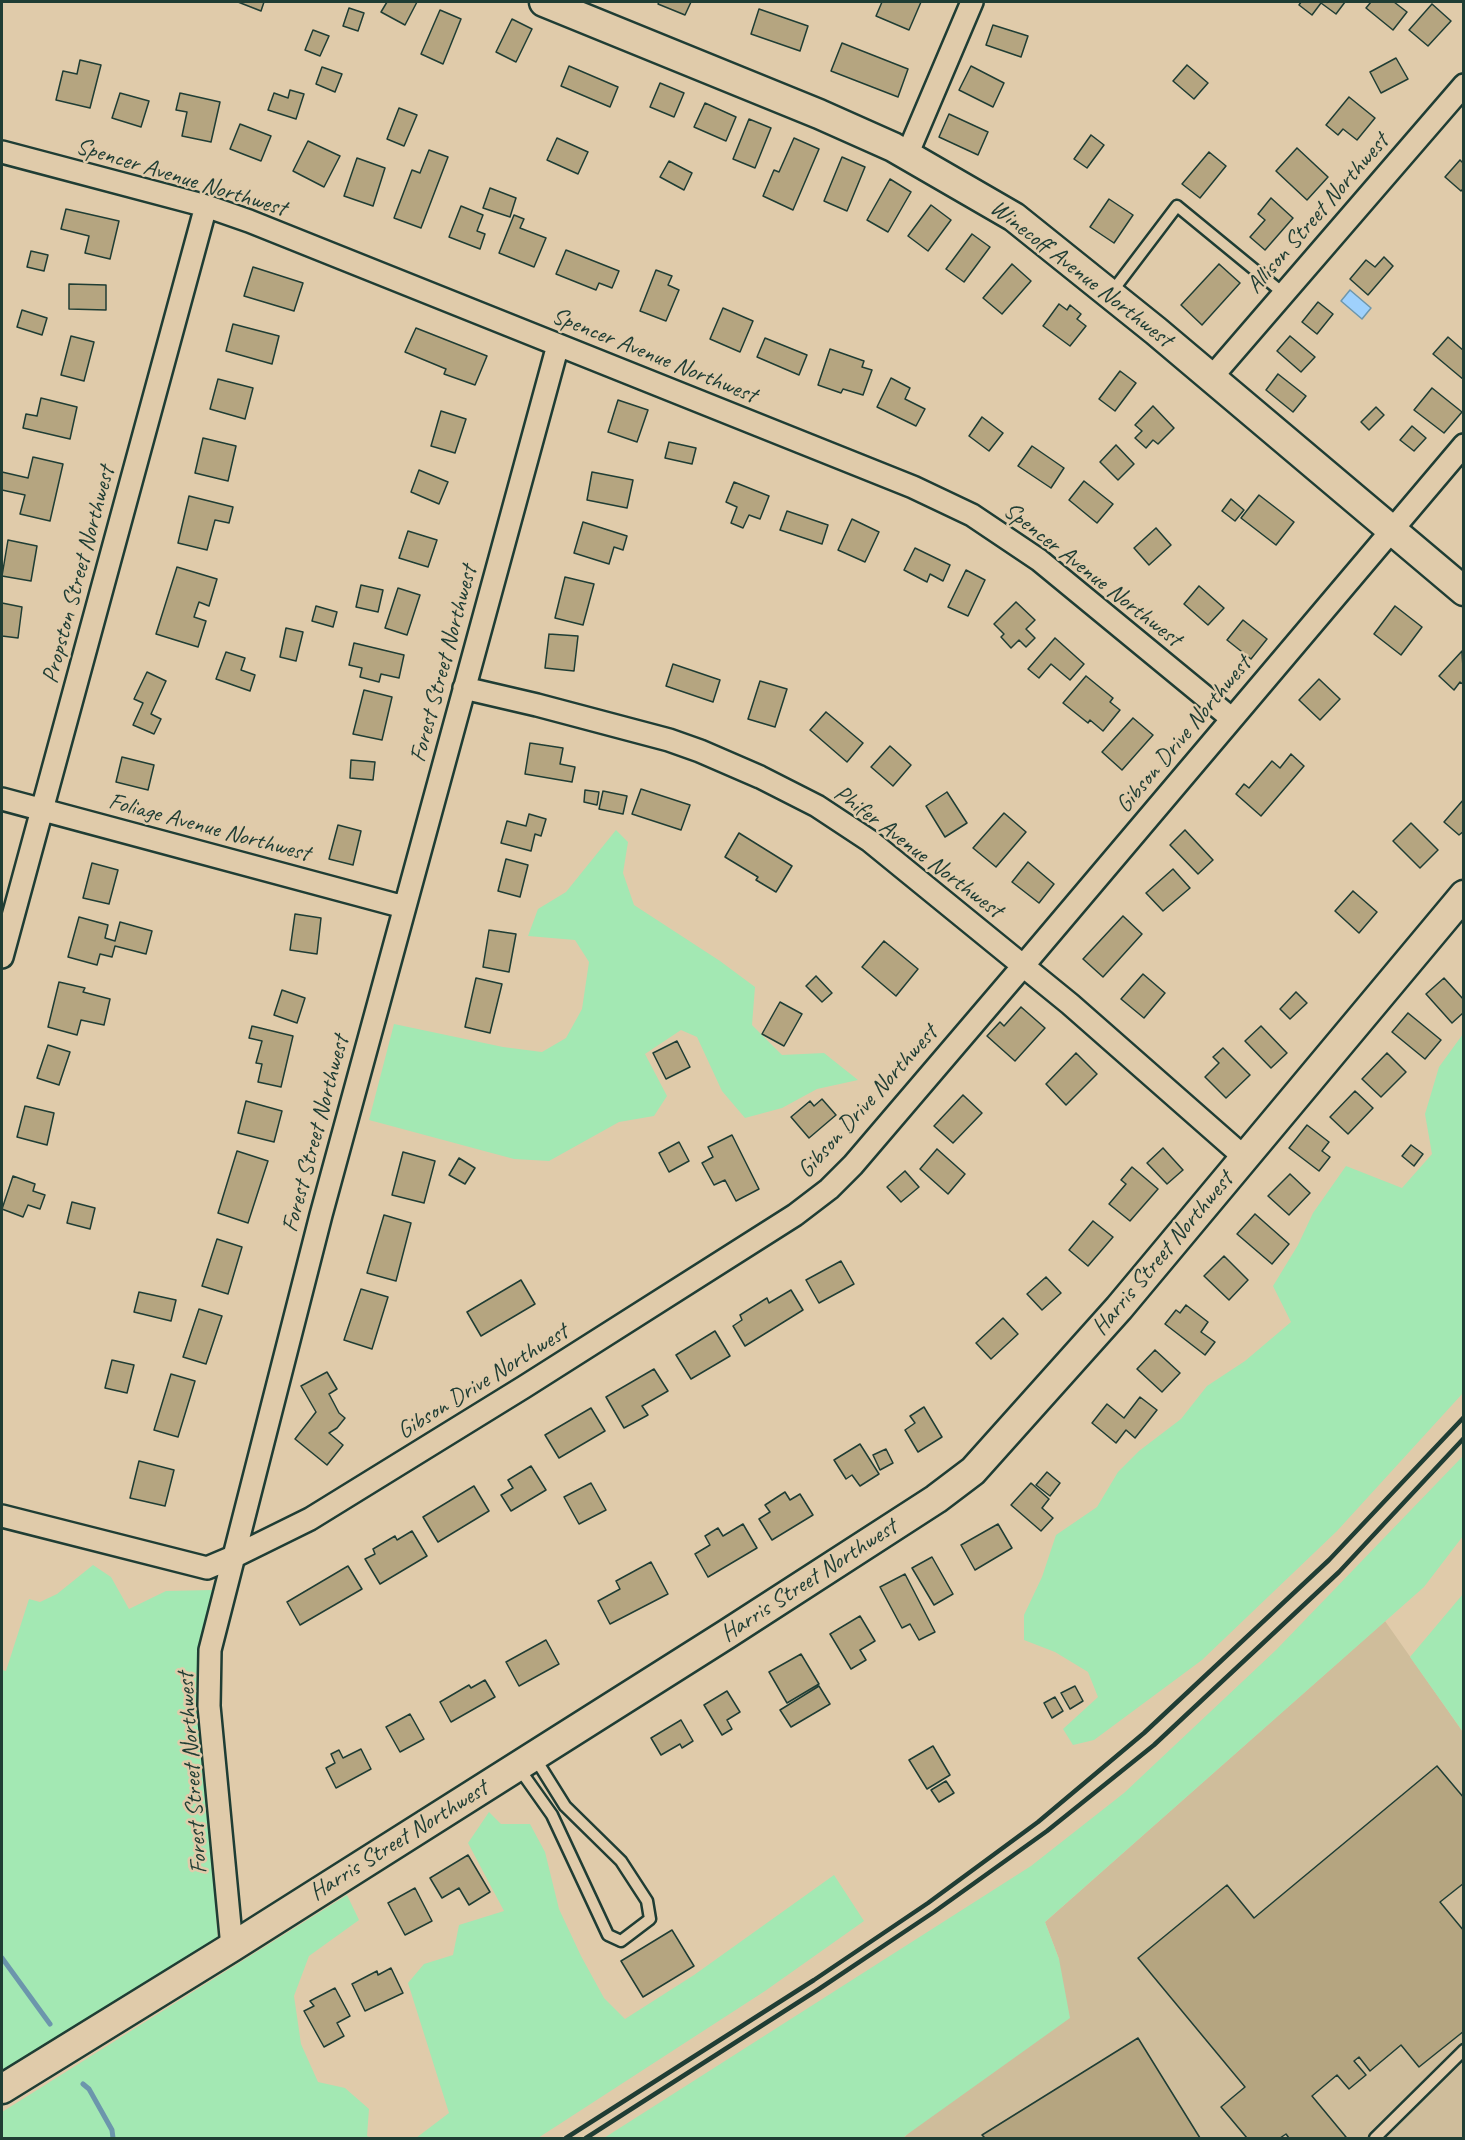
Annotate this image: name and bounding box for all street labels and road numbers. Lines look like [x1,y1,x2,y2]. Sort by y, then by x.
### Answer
street label: Allison Street Northwest [1241,128,1395,300]
street label: Spencer Avenue Northwest [72,132,290,224]
street label: Winecoff Avenue Northwest [984,194,1178,354]
street label: Spencer Avenue Northwest [547,302,761,410]
street label: Propston Street Northwest [36,463,122,687]
street label: Spencer Avenue Northwest [997,496,1187,654]
street label: Forest Street Northwest [404,563,484,765]
street label: Gibson Drive Northwest [1110,651,1258,819]
street label: Phifer Avenue Northwest [828,779,1008,925]
street label: Foliage Avenue Northwest [105,787,313,869]
street label: Gibson Drive Northwest [792,1020,944,1184]
street label: Forest Street Northwest [276,1033,356,1235]
street label: Harris Street Northwest [1086,1166,1240,1342]
street label: Gibson Drive Northwest [392,1318,574,1446]
street label: Harris Street Northwest [715,1513,903,1649]
street label: Forest Street Northwest [172,1671,214,1875]
street label: Harris Street Northwest [305,1775,493,1907]

